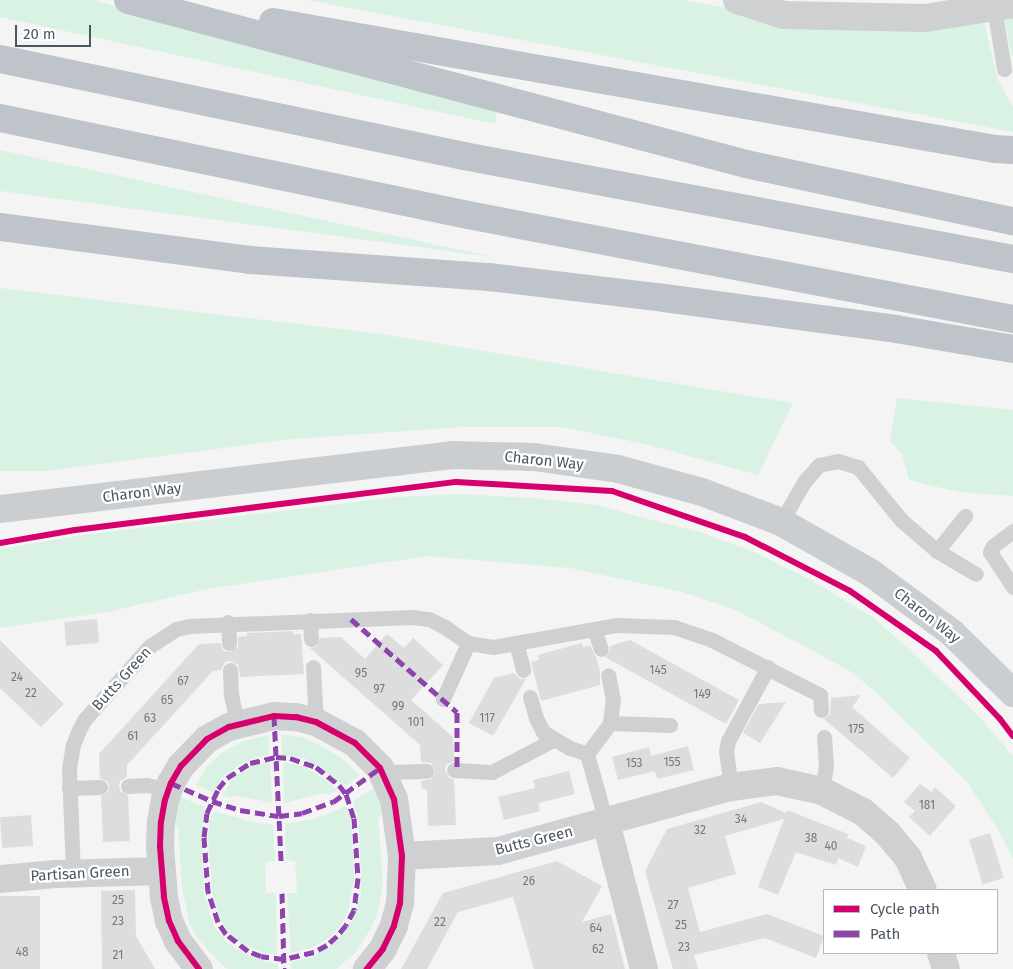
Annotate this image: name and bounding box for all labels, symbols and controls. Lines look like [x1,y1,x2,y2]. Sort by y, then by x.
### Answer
scale bar [18,15,94,47]
text: 20 m [23,25,56,43]
street label: Charon Way [504,448,584,474]
street label: Charon Way [102,479,182,507]
street label: Charon Way [890,584,964,648]
street label: Butts Green [89,643,155,715]
house number: 145 [649,664,667,678]
house number: 95 [355,667,367,681]
house number: 24 [11,671,23,685]
house number: 67 [177,675,189,689]
house number: 97 [373,683,385,697]
house number: 22 [25,687,37,701]
house number: 149 [693,688,711,702]
house number: 65 [161,694,173,708]
house number: 99 [392,700,404,714]
house number: 63 [144,712,156,726]
house number: 117 [479,712,495,726]
house number: 101 [408,716,424,730]
house number: 175 [848,723,864,737]
house number: 61 [127,730,139,744]
house number: 155 [663,756,681,770]
house number: 153 [625,757,643,771]
house number: 181 [919,799,935,813]
house number: 34 [735,813,747,827]
street label: Butts Green [493,823,575,859]
house number: 32 [694,824,706,838]
house number: 38 [805,832,817,846]
house number: 40 [824,840,838,854]
street label: Partisan Green [30,862,130,886]
house number: 26 [523,875,535,889]
legend [823,889,998,954]
house number: 25 [112,894,124,908]
house number: 27 [667,899,679,913]
text: Cycle path [870,900,940,918]
house number: 23 [112,915,124,929]
house number: 22 [434,916,446,930]
house number: 25 [675,919,687,933]
house number: 64 [590,922,602,936]
text: Path [870,925,900,943]
house number: 23 [678,941,690,955]
house number: 62 [592,943,604,957]
house number: 48 [16,946,28,960]
house number: 21 [113,949,123,963]

